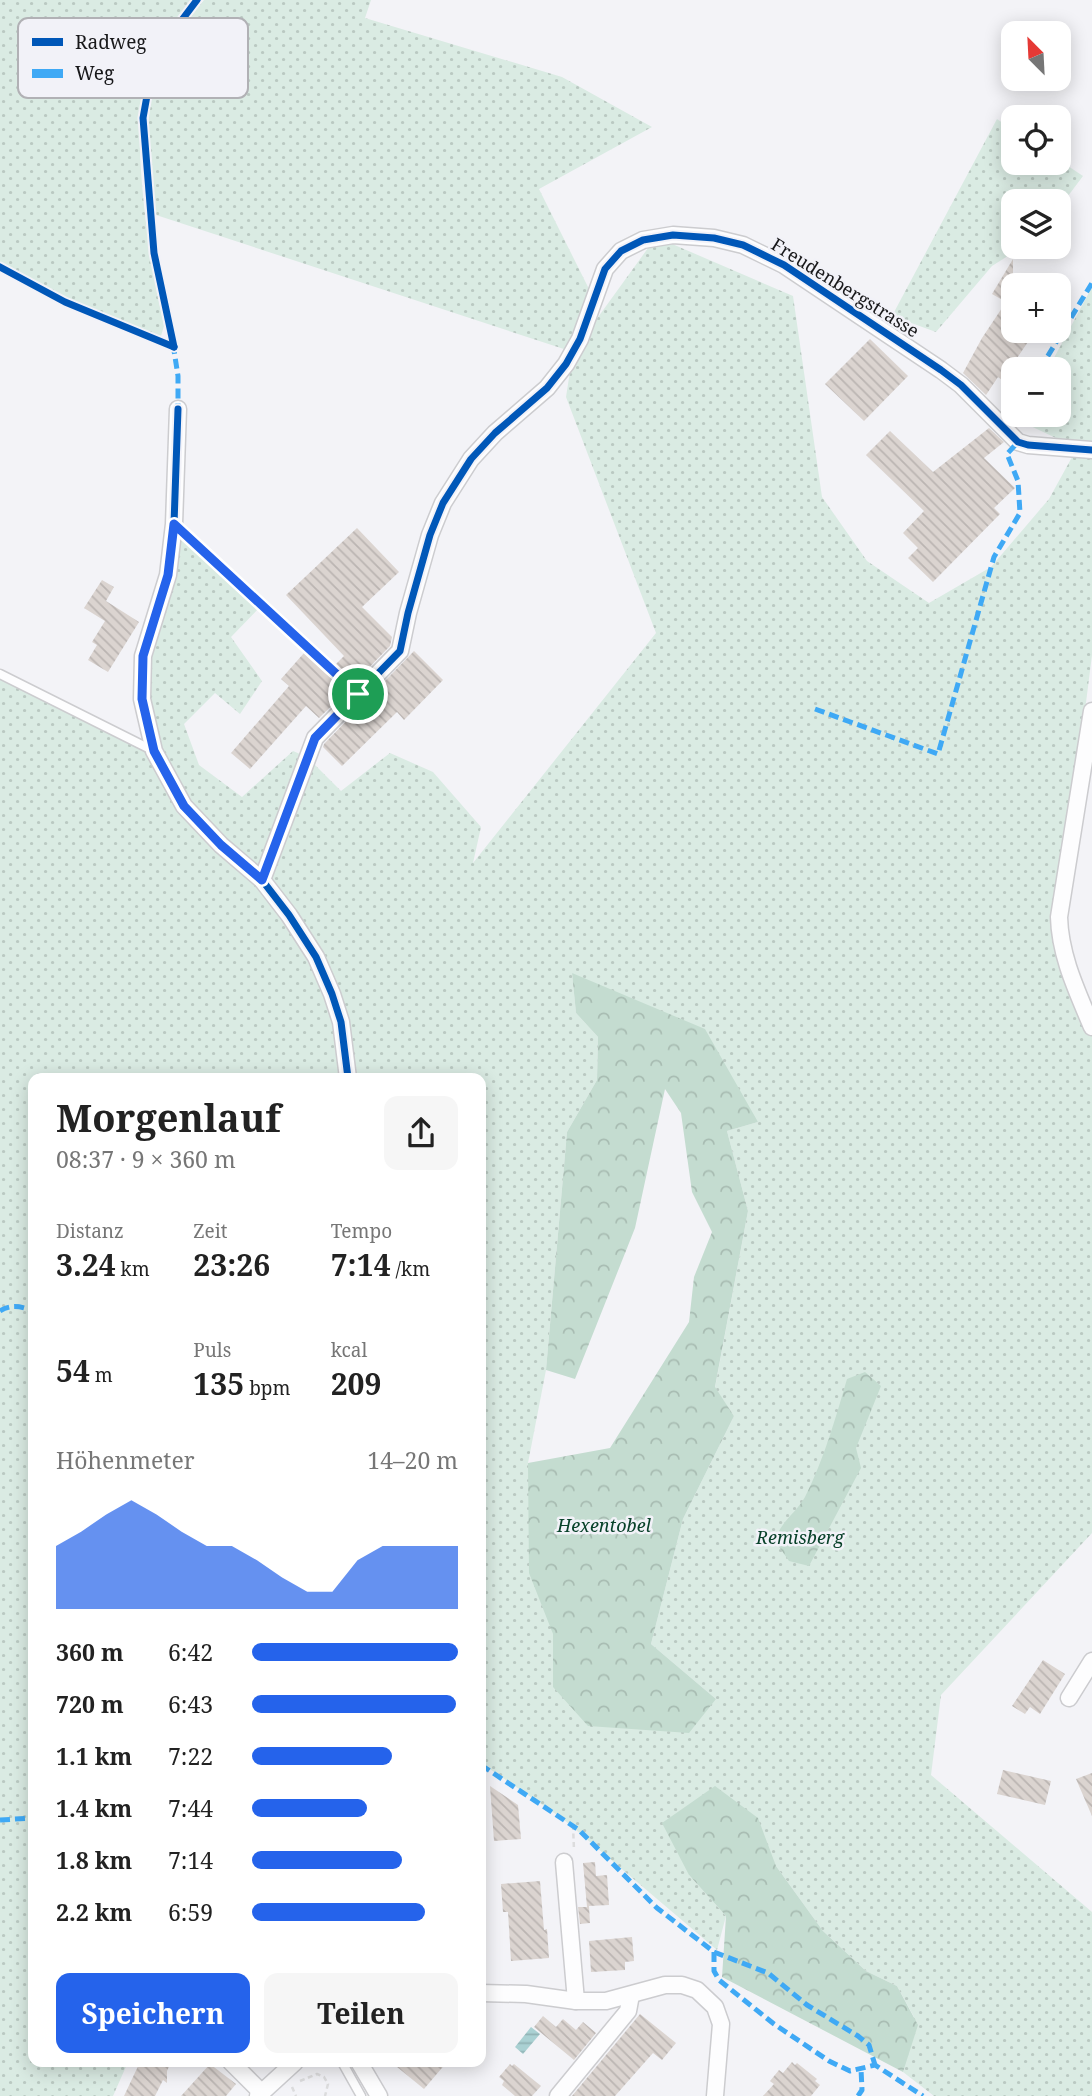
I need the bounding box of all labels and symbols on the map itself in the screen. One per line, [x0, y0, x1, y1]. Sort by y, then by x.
legend [18, 18, 248, 98]
north arrow [1001, 21, 1071, 91]
text: Radweg [75, 29, 147, 55]
text: Weg [75, 60, 114, 86]
street label: Freudenbergstrasse [767, 232, 924, 342]
pin [328, 664, 388, 724]
park label: Hexentobel [556, 1513, 652, 1537]
park label: Remisberg [755, 1525, 845, 1549]

